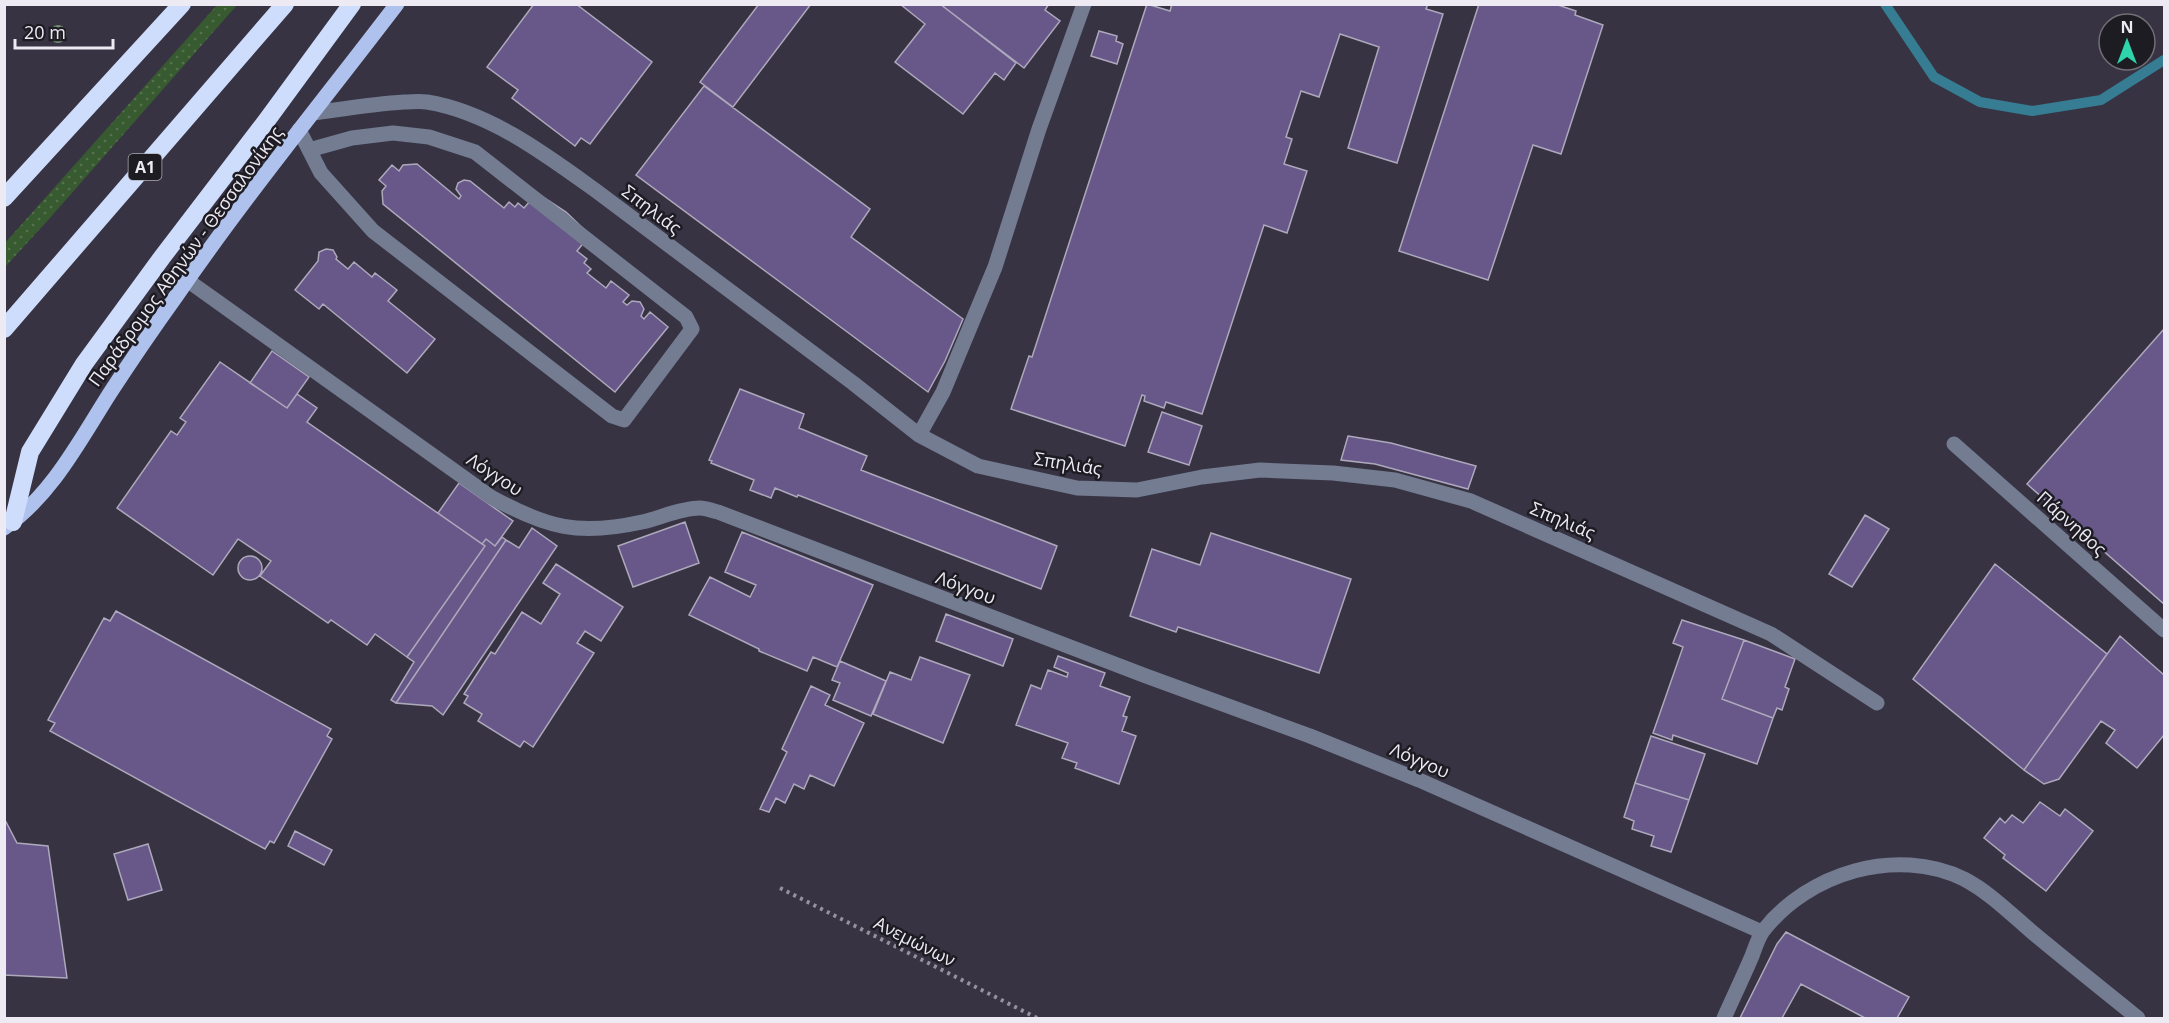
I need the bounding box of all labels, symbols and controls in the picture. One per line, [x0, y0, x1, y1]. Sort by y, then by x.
scale bar [15, 12, 112, 50]
north arrow [2097, 12, 2157, 72]
text: N [2120, 16, 2134, 38]
text: 20 m [24, 20, 66, 44]
street label: Παράδρομος Αθηνών - Θεσσαλονίκης [82, 121, 288, 391]
road number: Α1 [128, 154, 162, 180]
street label: Σπηλιάς [617, 179, 687, 239]
street label: Σπηλιάς [1032, 446, 1104, 480]
street label: Λόγγου [463, 447, 527, 501]
street label: Πάρνηθος [2032, 485, 2112, 561]
street label: Σπηλιάς [1527, 496, 1599, 545]
street label: Λόγγου [933, 565, 999, 609]
street label: Λόγγου [1387, 737, 1453, 783]
street label: Ανεμώνων [870, 910, 960, 972]

